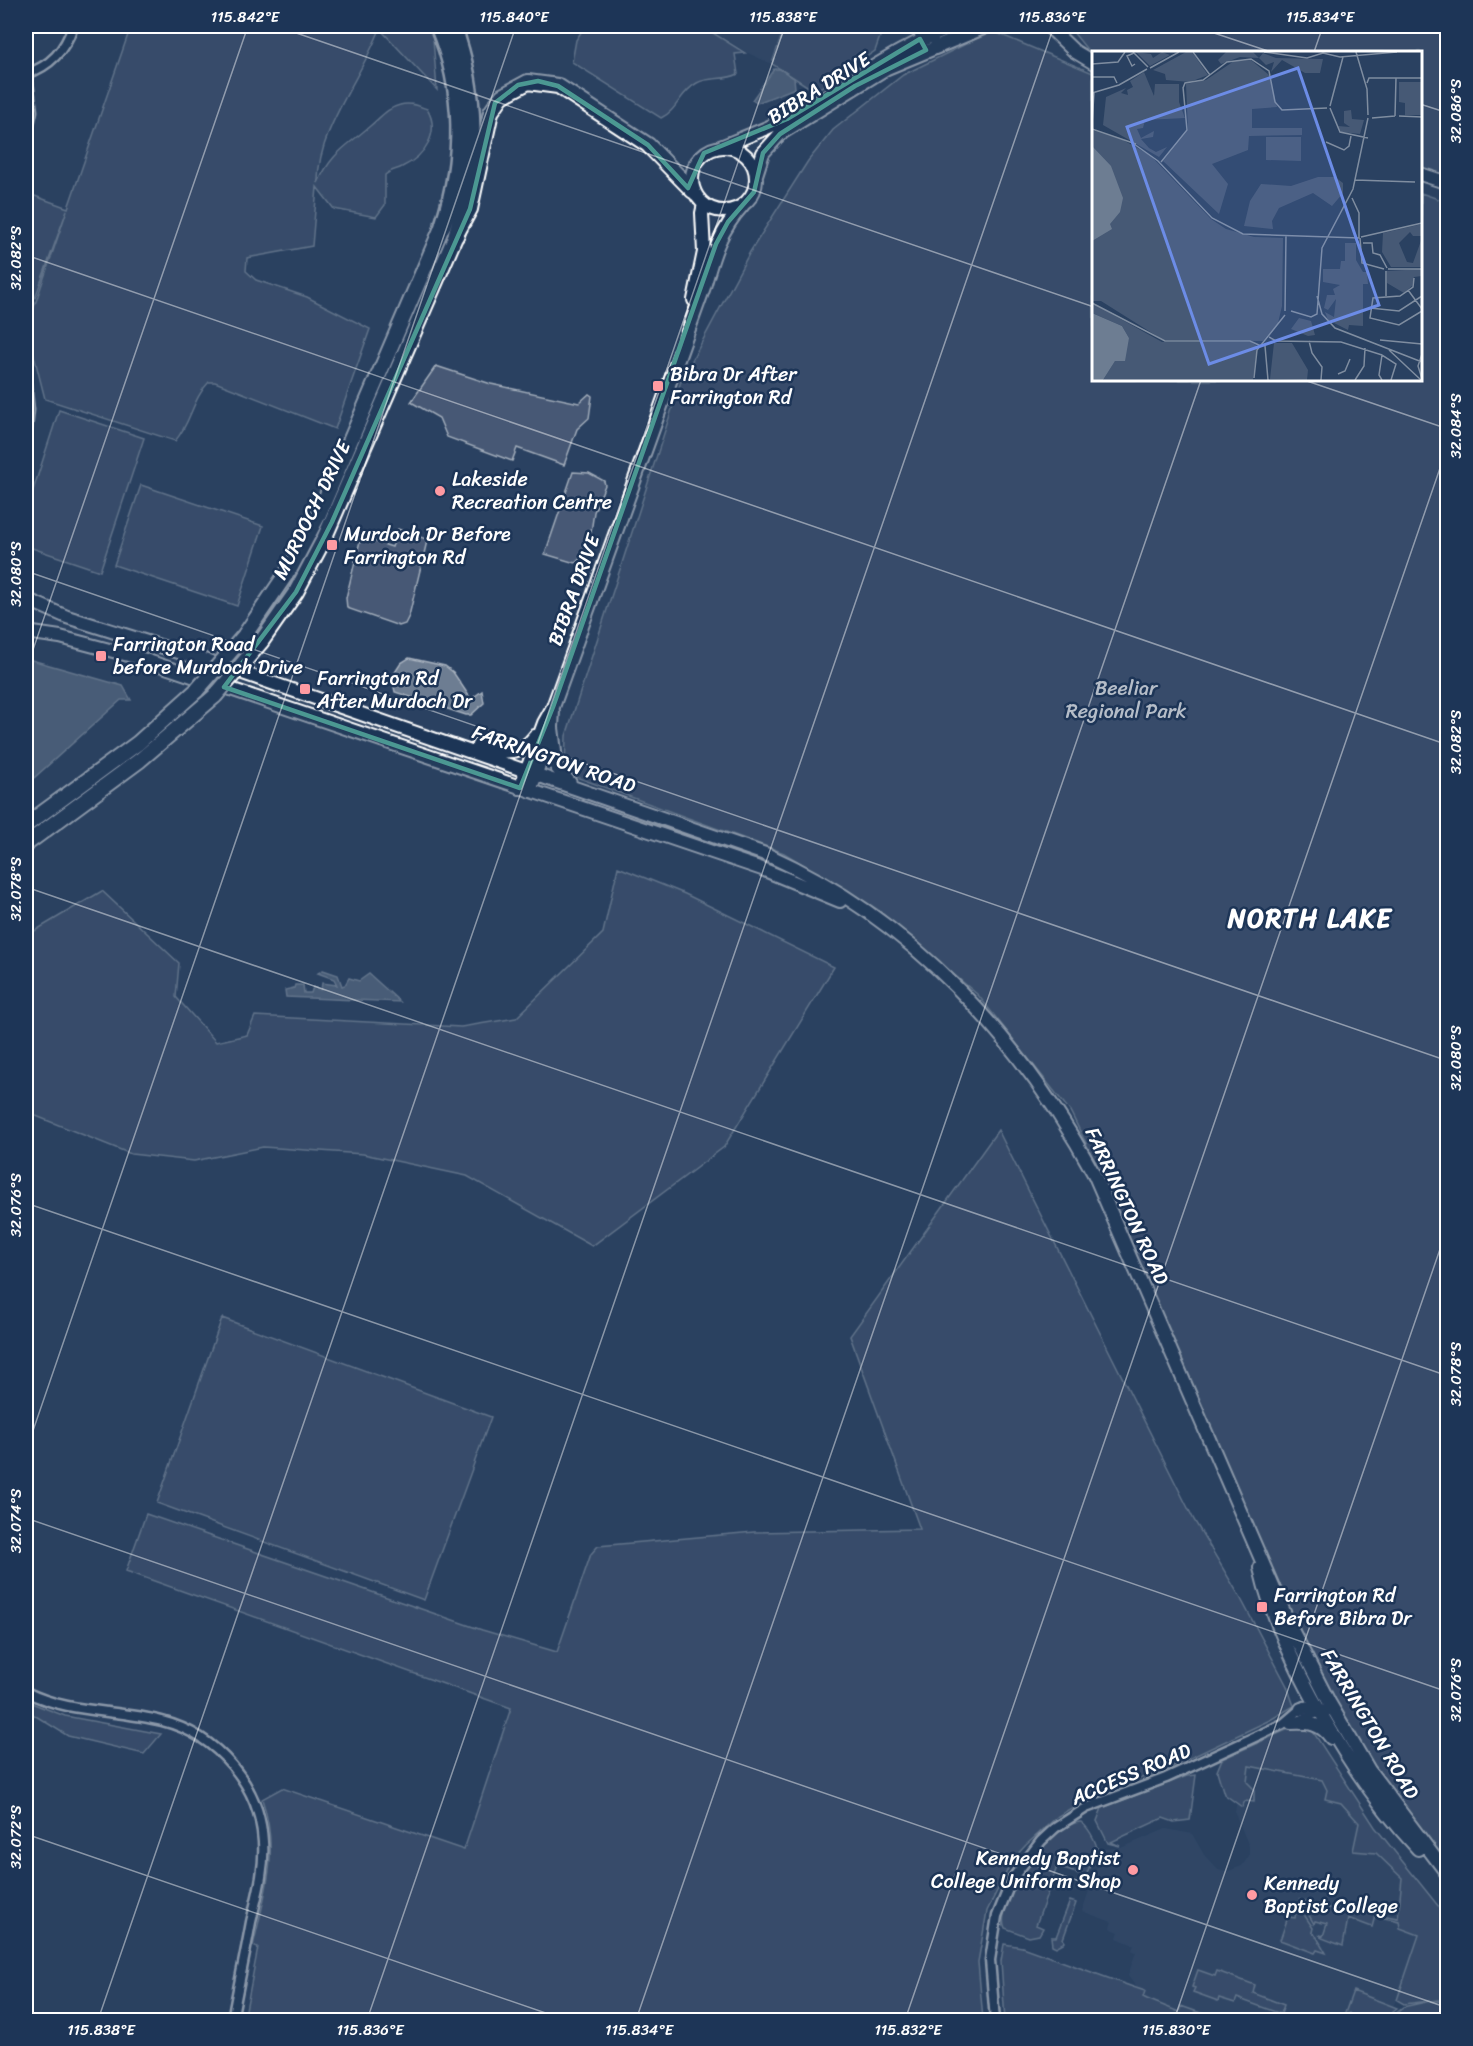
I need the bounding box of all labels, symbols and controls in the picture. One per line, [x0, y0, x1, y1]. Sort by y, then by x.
text: 115.842°E [211, 4, 281, 30]
text: 115.840°E [479, 4, 550, 30]
text: 115.838°E [749, 4, 818, 30]
text: 115.836°E [1018, 4, 1087, 30]
text: 115.834°E [1286, 4, 1356, 30]
street label: BIBRA DRIVE [760, 41, 879, 134]
inset map [1092, 51, 1422, 381]
text: 32.086°S [1443, 78, 1469, 143]
text: 32.082°S [3, 225, 29, 290]
place label: Bibra Dr After Farrington Rd [670, 357, 798, 415]
marker: Bibra Dr After Farrington Rd [651, 379, 665, 393]
text: 32.084°S [1443, 393, 1469, 459]
street label: MURDOCH DRIVE [263, 432, 362, 586]
place label: Lakeside Recreation Centre [452, 462, 612, 520]
marker: Lakeside Recreation Centre [433, 484, 447, 498]
place label: Murdoch Dr Before Farrington Rd [344, 517, 511, 575]
street label: BIBRA DRIVE [538, 527, 611, 651]
marker: Murdoch Dr Before Farrington Rd [325, 538, 339, 552]
text: 32.080°S [3, 541, 29, 607]
place label: Farrington Road before Murdoch Drive [113, 627, 303, 685]
marker: Farrington Road before Murdoch Drive [94, 649, 108, 663]
place label: Farrington Rd After Murdoch Dr [316, 661, 473, 719]
park label: Beeliar Regional Park [1066, 671, 1187, 729]
marker: Farrington Rd After Murdoch Dr [298, 682, 312, 696]
text: 32.082°S [1443, 709, 1469, 774]
street label: FARRINGTON ROAD [467, 715, 641, 803]
text: 32.078°S [3, 856, 29, 921]
district label: NORTH LAKE [1227, 895, 1393, 941]
text: 32.080°S [1443, 1025, 1469, 1091]
street label: FARRINGTON ROAD [1075, 1121, 1179, 1291]
text: 32.076°S [3, 1173, 29, 1237]
text: 32.078°S [1443, 1341, 1469, 1406]
text: 32.074°S [3, 1488, 29, 1553]
place label: Farrington Rd Before Bibra Dr [1274, 1578, 1413, 1636]
marker: Farrington Rd Before Bibra Dr [1255, 1600, 1269, 1614]
street label: FARRINGTON ROAD [1311, 1642, 1429, 1806]
text: 32.076°S [1443, 1658, 1469, 1722]
street label: ACCESS ROAD [1064, 1733, 1197, 1815]
text: 32.072°S [3, 1804, 29, 1869]
place label: Kennedy Baptist College Uniform Shop [931, 1841, 1121, 1899]
marker: Kennedy Baptist College Uniform Shop [1126, 1863, 1140, 1877]
place label: Kennedy Baptist College [1264, 1866, 1398, 1924]
marker: Kennedy Baptist College [1245, 1888, 1259, 1902]
text: 115.838°E [67, 2017, 136, 2043]
text: 115.836°E [336, 2017, 405, 2043]
text: 115.834°E [605, 2017, 675, 2043]
text: 115.832°E [874, 2017, 943, 2043]
text: 115.830°E [1142, 2017, 1212, 2043]

